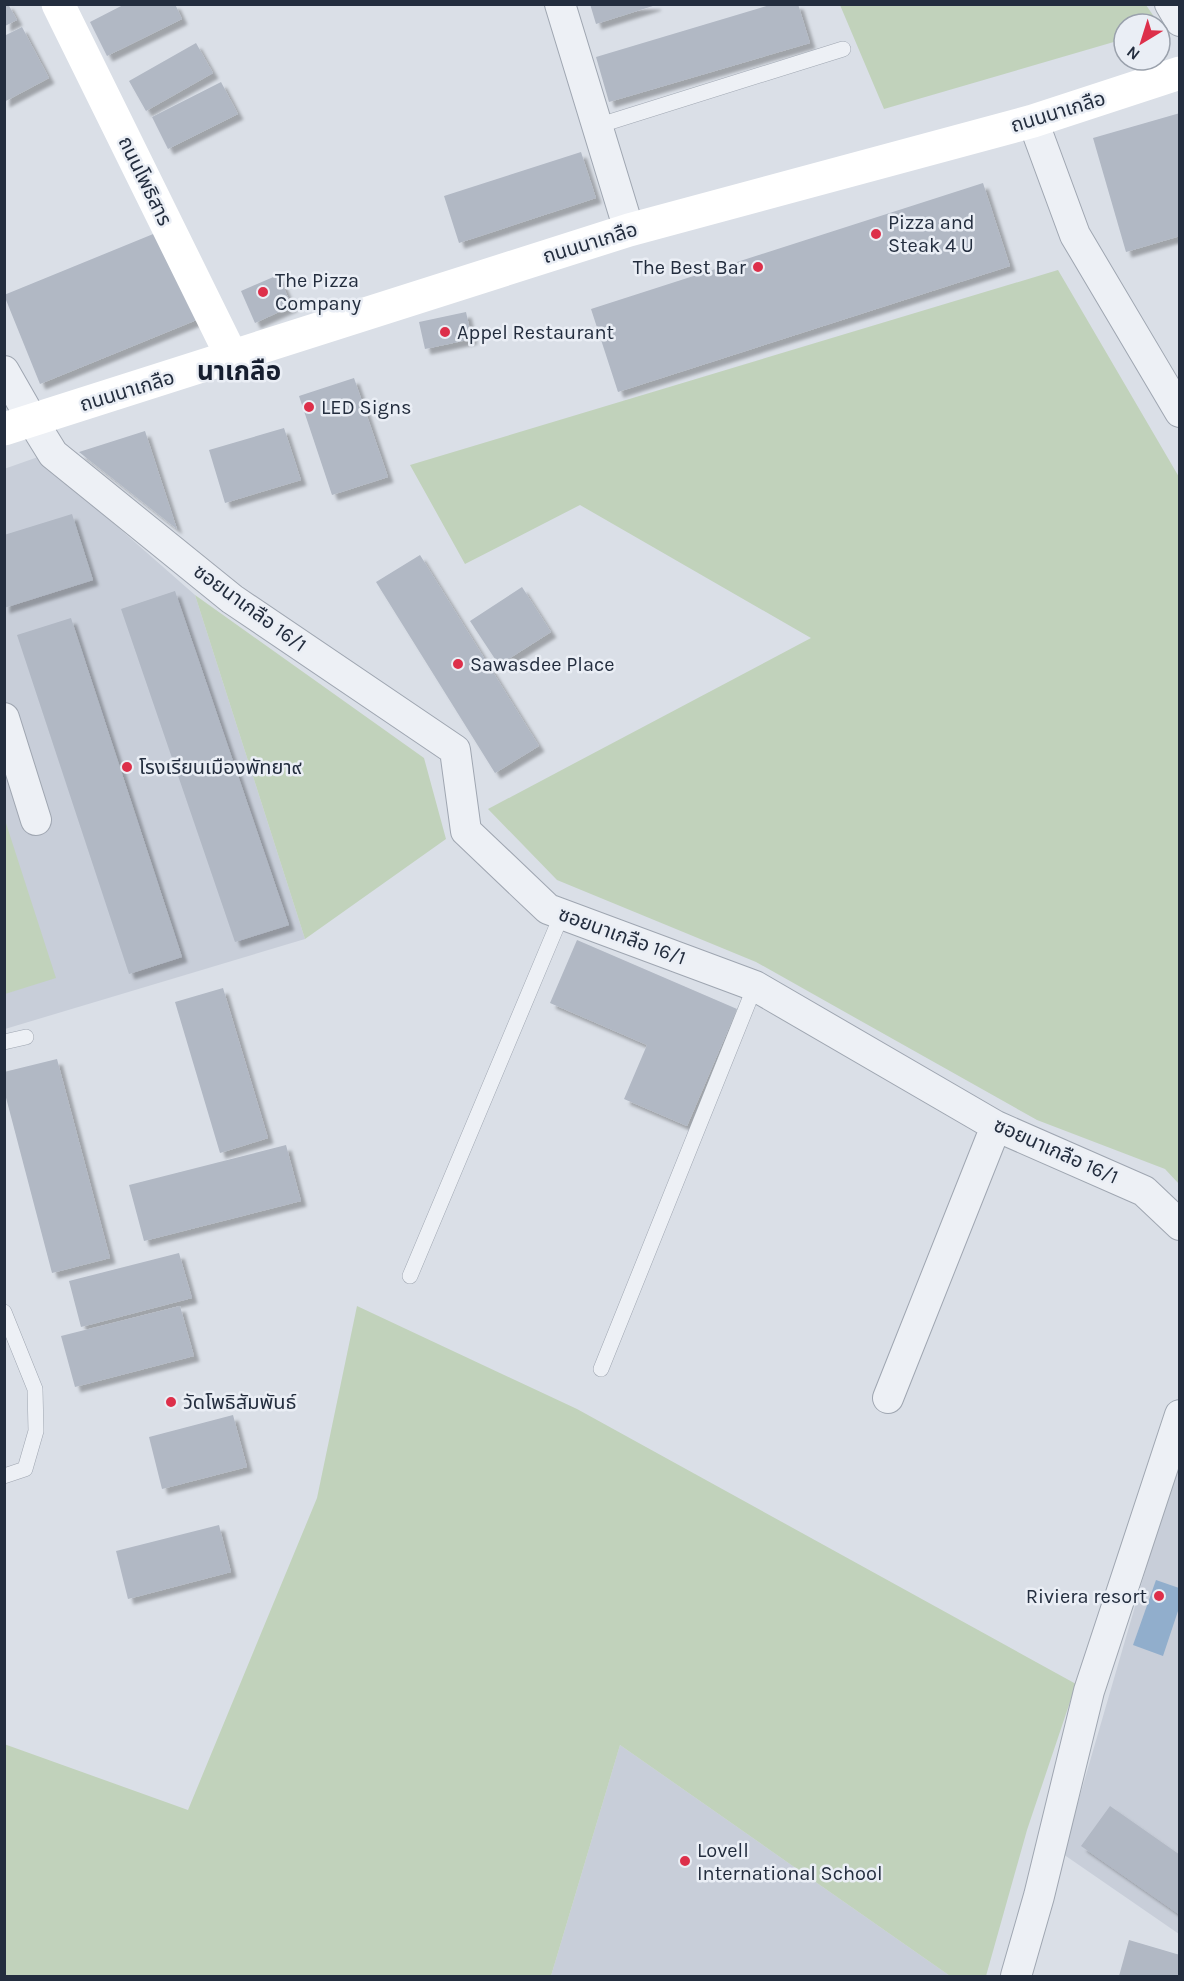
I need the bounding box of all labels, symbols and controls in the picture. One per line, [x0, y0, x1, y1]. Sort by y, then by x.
north arrow [1112, 12, 1172, 72]
text: N [1123, 42, 1143, 64]
street label: ถนนนาเกลือ [1008, 87, 1108, 137]
street label: ถนนโพธิสาร [114, 133, 176, 229]
place label: Pizza and Steak 4 U [888, 211, 975, 257]
street label: ถนนนาเกลือ [540, 218, 640, 268]
marker: Pizza and Steak 4 U [869, 227, 883, 241]
place label: The Best Bar [633, 256, 747, 279]
marker: The Best Bar [751, 260, 765, 274]
place label: The Pizza Company [275, 269, 361, 315]
marker: The Pizza Company [256, 285, 270, 299]
place label: Appel Restaurant [457, 321, 614, 344]
marker: Appel Restaurant [438, 325, 452, 339]
district label: นาเกลือ [197, 356, 281, 387]
street label: ถนนนาเกลือ [77, 366, 177, 416]
place label: LED Signs [321, 396, 411, 419]
marker: LED Signs [302, 400, 316, 414]
street label: ซอยนาเกลือ 16/1 [189, 559, 311, 657]
place label: Sawasdee Place [470, 653, 615, 676]
marker: Sawasdee Place [451, 657, 465, 671]
place label: โรงเรียนเมืองพัทยา๙ [139, 756, 302, 779]
marker: โรงเรียนเมืองพัทยา๙ [120, 760, 134, 774]
street label: ซอยนาเกลือ 16/1 [555, 902, 689, 970]
street label: ซอยนาเกลือ 16/1 [990, 1113, 1122, 1189]
place label: วัดโพธิสัมพันธ์ [183, 1391, 297, 1414]
marker: วัดโพธิสัมพันธ์ [164, 1395, 178, 1409]
place label: Riviera resort [1026, 1585, 1147, 1608]
marker: Riviera resort [1152, 1589, 1166, 1603]
place label: Lovell International School [697, 1839, 883, 1885]
marker: Lovell International School [678, 1854, 692, 1868]

